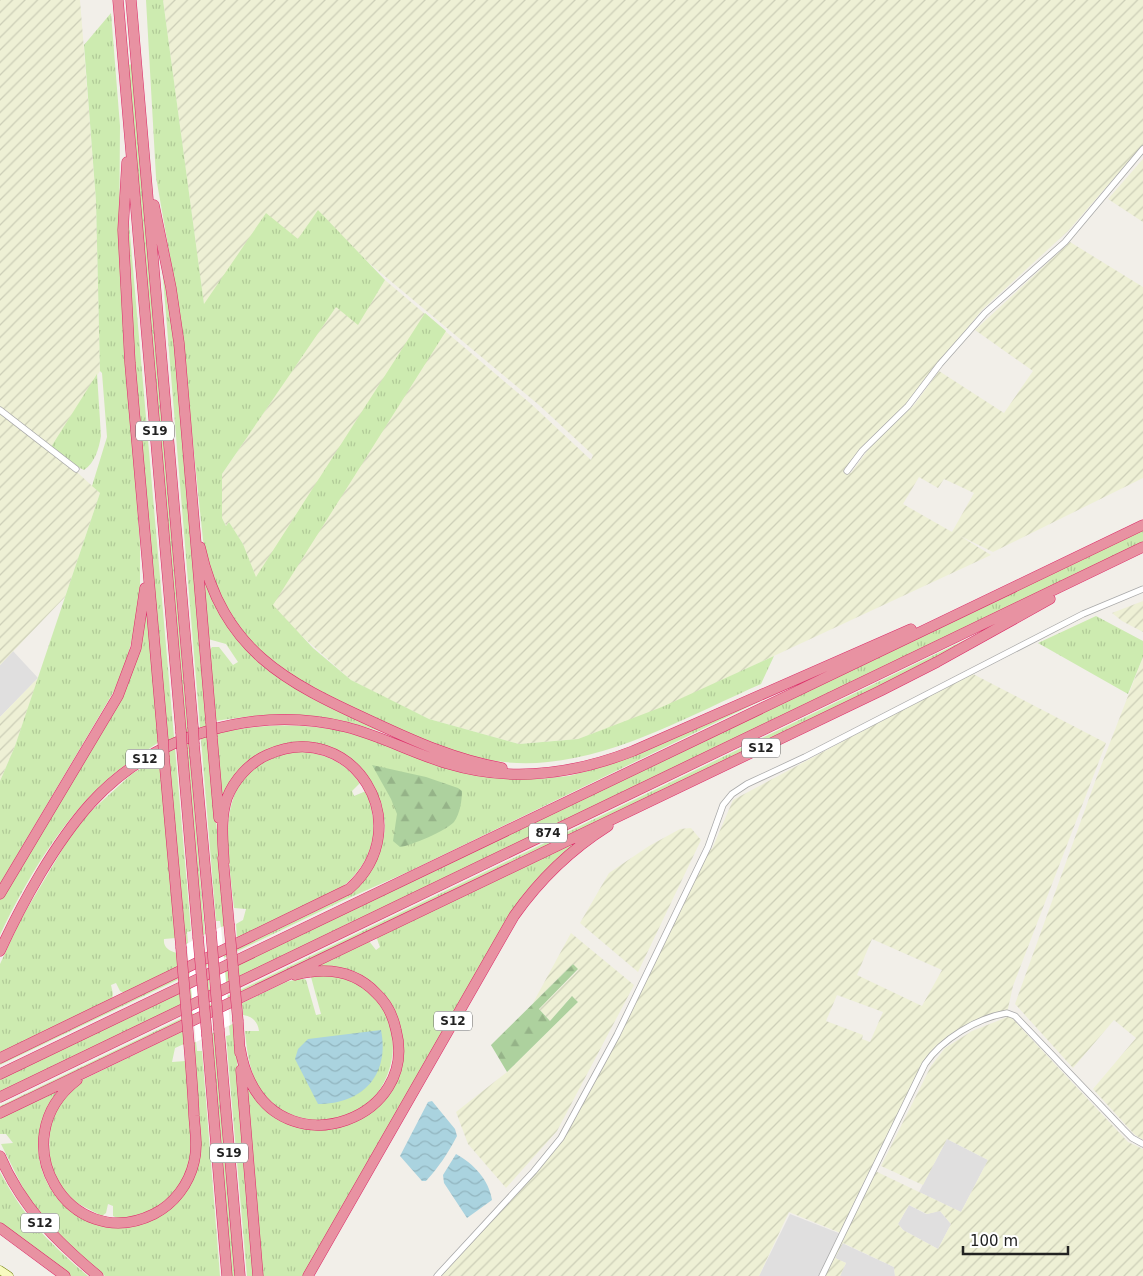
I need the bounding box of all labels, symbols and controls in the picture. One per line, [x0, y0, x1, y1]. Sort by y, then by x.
road number: S19 [136, 422, 174, 441]
road number: S12 [742, 738, 780, 758]
road number: S12 [126, 750, 164, 769]
road number: 874 [529, 824, 567, 842]
road number: S12 [434, 1011, 472, 1030]
road number: S19 [210, 1144, 248, 1162]
road number: S12 [21, 1214, 59, 1232]
scale bar [963, 1224, 1068, 1256]
text: 100 m [970, 1232, 1018, 1250]

